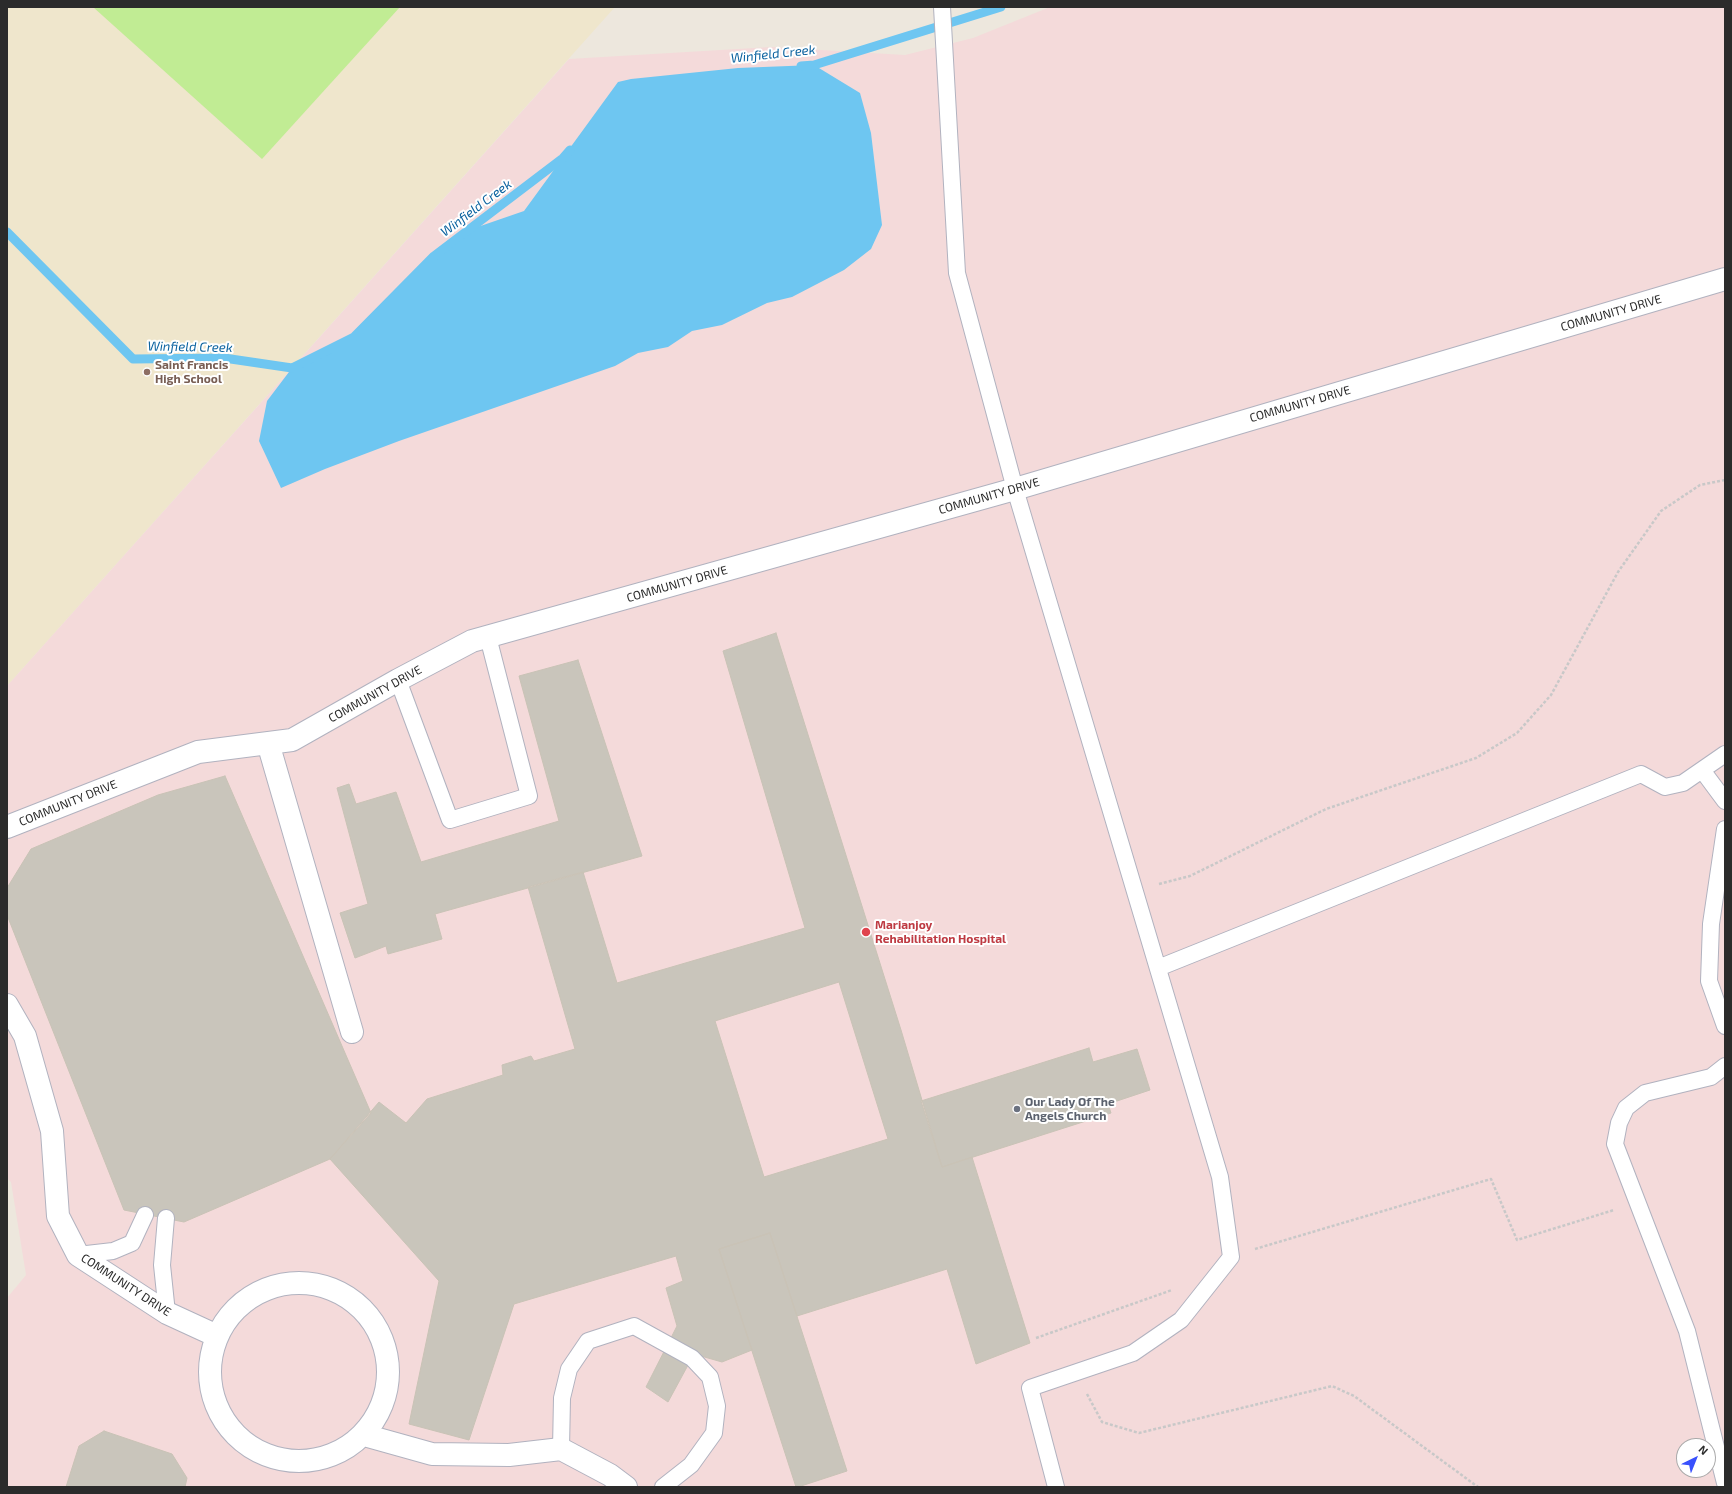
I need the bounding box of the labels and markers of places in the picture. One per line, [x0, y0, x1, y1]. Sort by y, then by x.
place label: Saint Francis High School [155, 358, 228, 386]
marker: Saint Francis High School [142, 367, 152, 377]
place label: Marianjoy Rehabilitation Hospital [875, 918, 1006, 946]
marker: Marianjoy Rehabilitation Hospital [860, 926, 872, 938]
place label: Our Lady Of The Angels Church [1025, 1095, 1115, 1123]
marker: Our Lady Of The Angels Church [1012, 1104, 1022, 1114]

